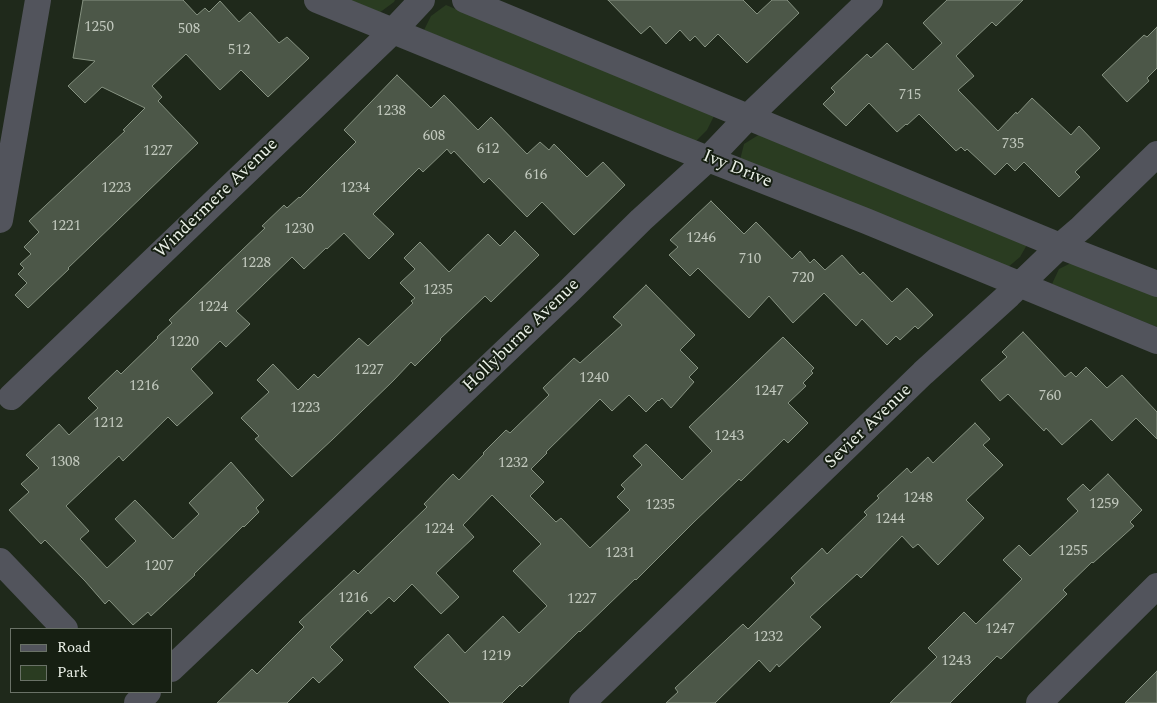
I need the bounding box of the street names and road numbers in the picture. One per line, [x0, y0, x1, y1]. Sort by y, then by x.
street label: Windermere Avenue [151, 134, 283, 264]
street label: Ivy Drive [699, 146, 775, 194]
street label: Hollyburne Avenue [459, 275, 585, 397]
street label: Sevier Avenue [821, 380, 917, 474]

